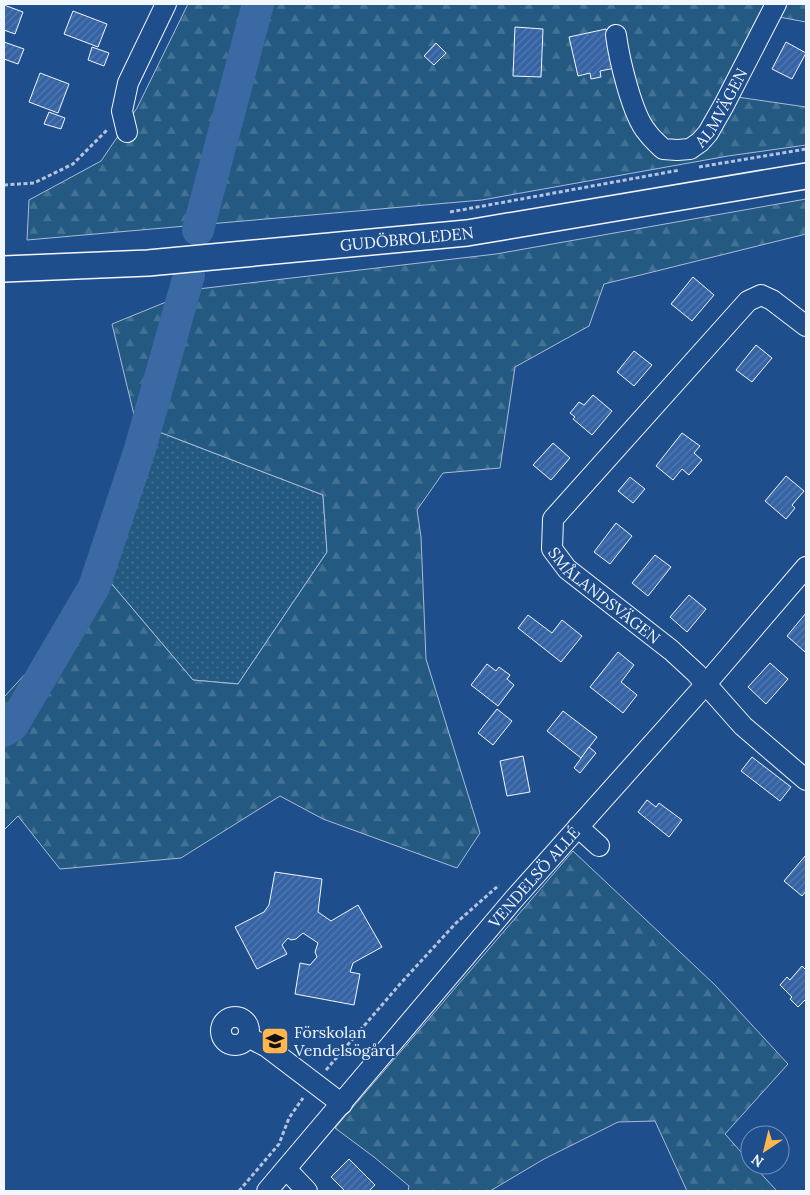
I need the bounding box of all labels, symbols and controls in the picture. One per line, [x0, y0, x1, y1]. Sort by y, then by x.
street label: ALMVÄGEN [690, 65, 751, 152]
street label: GUDÖBROLEDEN [339, 222, 475, 255]
street label: SMÅLANDSVÄGEN [544, 543, 664, 648]
street label: VENDELSÖ ALLÉ [483, 822, 584, 933]
place label: Förskolan Vendelsögård [293, 1022, 395, 1060]
school or university icon: Förskolan Vendelsögård [260, 1026, 290, 1056]
north arrow [740, 1125, 790, 1175]
text: N [748, 1150, 767, 1171]

